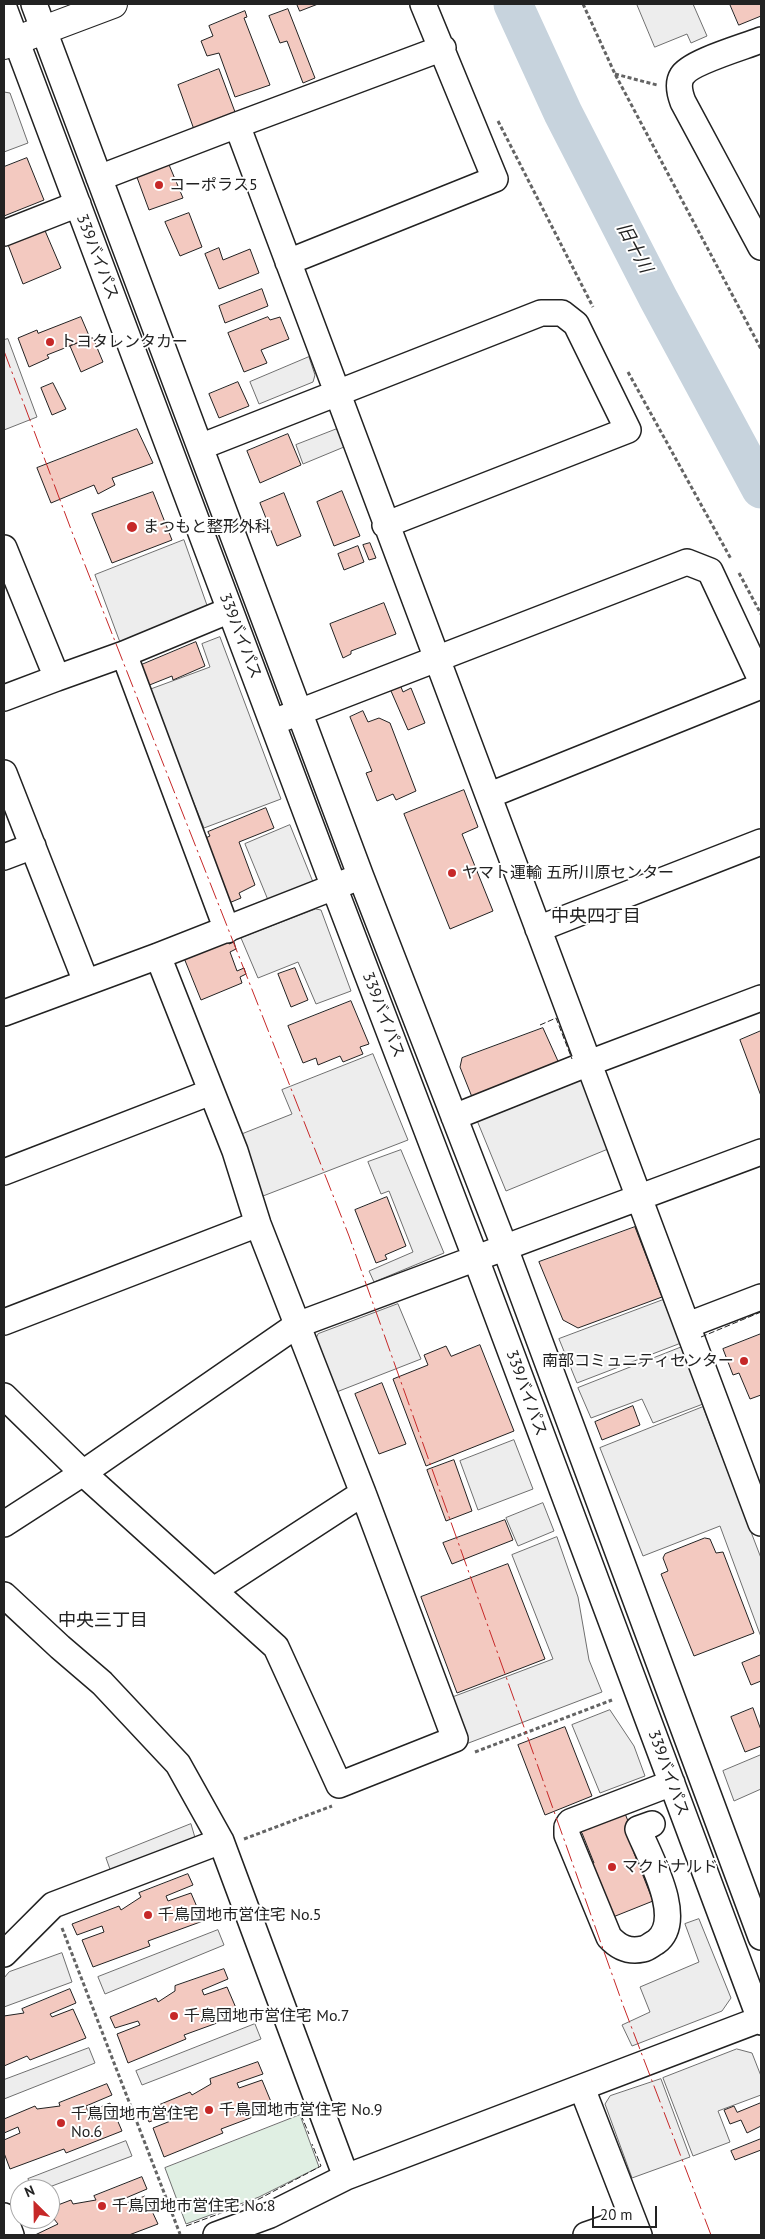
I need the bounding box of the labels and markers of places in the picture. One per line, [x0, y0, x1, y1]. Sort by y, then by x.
place label: コーポラス5 [169, 175, 258, 195]
marker: コーポラス5 [153, 179, 165, 191]
place label: トヨタレンタカー [60, 332, 188, 352]
marker: トヨタレンタカー [44, 336, 56, 348]
place label: まつもと整形外科 [143, 517, 271, 537]
marker: まつもと整形外科 [125, 520, 139, 534]
place label: ヤマト運輸 五所川原センター [462, 863, 674, 883]
marker: ヤマト運輸 五所川原センター [446, 867, 458, 879]
place label: 南部コミュニティセンター [542, 1351, 734, 1371]
marker: 南部コミュニティセンター [738, 1355, 750, 1367]
place label: マクドナルド [622, 1857, 718, 1877]
marker: マクドナルド [606, 1861, 618, 1873]
place label: 千鳥団地市営住宅 No.5 [158, 1905, 322, 1925]
marker: 千鳥団地市営住宅 No.5 [142, 1909, 154, 1921]
place label: 千鳥団地市営住宅 Mo.7 [184, 2006, 349, 2026]
marker: 千鳥団地市営住宅 Mo.7 [168, 2010, 180, 2022]
place label: 千鳥団地市営住宅 No.9 [219, 2100, 383, 2120]
place label: 千鳥団地市営住宅 No.6 [71, 2104, 199, 2142]
marker: 千鳥団地市営住宅 No.9 [203, 2104, 215, 2116]
marker: 千鳥団地市営住宅 No.6 [55, 2117, 67, 2129]
place label: 千鳥団地市営住宅 No.8 [112, 2196, 276, 2216]
marker: 千鳥団地市営住宅 No.8 [96, 2200, 108, 2212]

